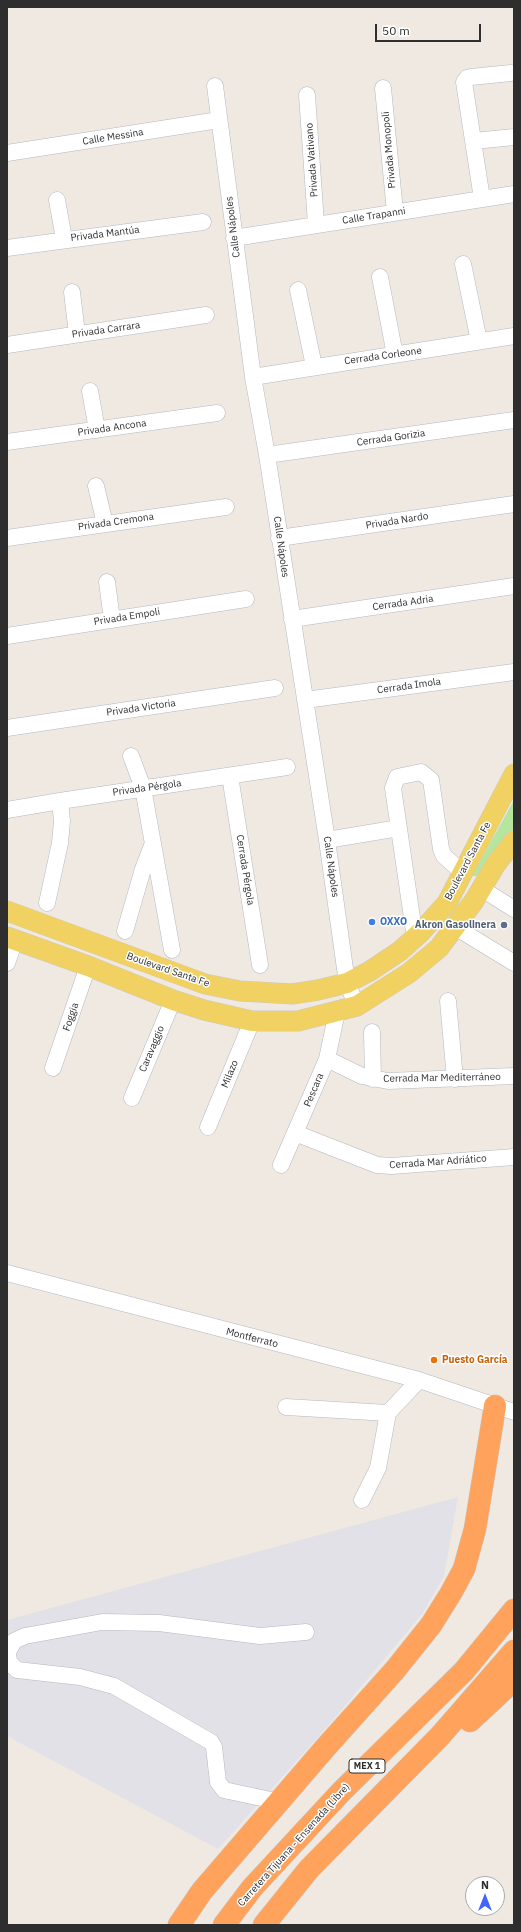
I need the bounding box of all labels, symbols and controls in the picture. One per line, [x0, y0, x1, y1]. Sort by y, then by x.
scale bar [377, 16, 483, 42]
text: 50 m [382, 23, 410, 38]
street label: Privada Monopoli [380, 111, 398, 189]
street label: Privada Vativano [303, 122, 321, 198]
street label: Calle Messina [82, 126, 144, 148]
street label: Calle Nápoles [223, 196, 243, 258]
street label: Calle Trapanni [341, 205, 407, 227]
street label: Privada Mantúa [70, 224, 140, 244]
street label: Privada Carrara [71, 319, 141, 341]
street label: Cerrada Corleone [343, 345, 423, 367]
street label: Privada Ancona [77, 417, 147, 439]
street label: Cerrada Gorizia [356, 427, 426, 449]
street label: Privada Nardo [365, 510, 429, 532]
street label: Privada Cremona [77, 511, 155, 533]
street label: Calle Nápoles [271, 516, 291, 578]
street label: Cerrada Adria [372, 593, 434, 613]
street label: Privada Empoli [93, 606, 161, 628]
street label: Cerrada Imola [376, 676, 442, 696]
street label: Privada Victoria [106, 697, 176, 719]
street label: Privada Pérgola [112, 777, 182, 799]
street label: Boulevard Santa Fe [442, 820, 494, 902]
street label: Cerrada Pérgola [233, 834, 257, 906]
street label: Calle Nápoles [321, 836, 341, 898]
place label: OXXO [380, 916, 407, 928]
marker: OXXO [367, 917, 377, 927]
place label: Akron Gasolinera [415, 919, 496, 931]
marker: Akron Gasolinera [499, 920, 509, 930]
street label: Boulevard Santa Fe [125, 950, 211, 990]
street label: Foggia [61, 1001, 81, 1033]
street label: Caravaggio [137, 1024, 167, 1074]
street label: Milazo [219, 1058, 241, 1090]
street label: Pescara [302, 1071, 326, 1109]
street label: Cerrada Mar Mediterráneo [383, 1071, 501, 1085]
street label: Cerrada Mar Adriático [389, 1153, 487, 1171]
street label: Montferrato [225, 1326, 279, 1350]
place label: Puesto García [442, 1354, 507, 1366]
marker: Puesto García [429, 1355, 439, 1365]
road number: MEX 1 [349, 1759, 385, 1773]
street label: Carretera Tijuana - Ensenada (Libre) [235, 1781, 353, 1909]
north arrow [465, 1876, 505, 1916]
text: N [481, 1878, 489, 1892]

